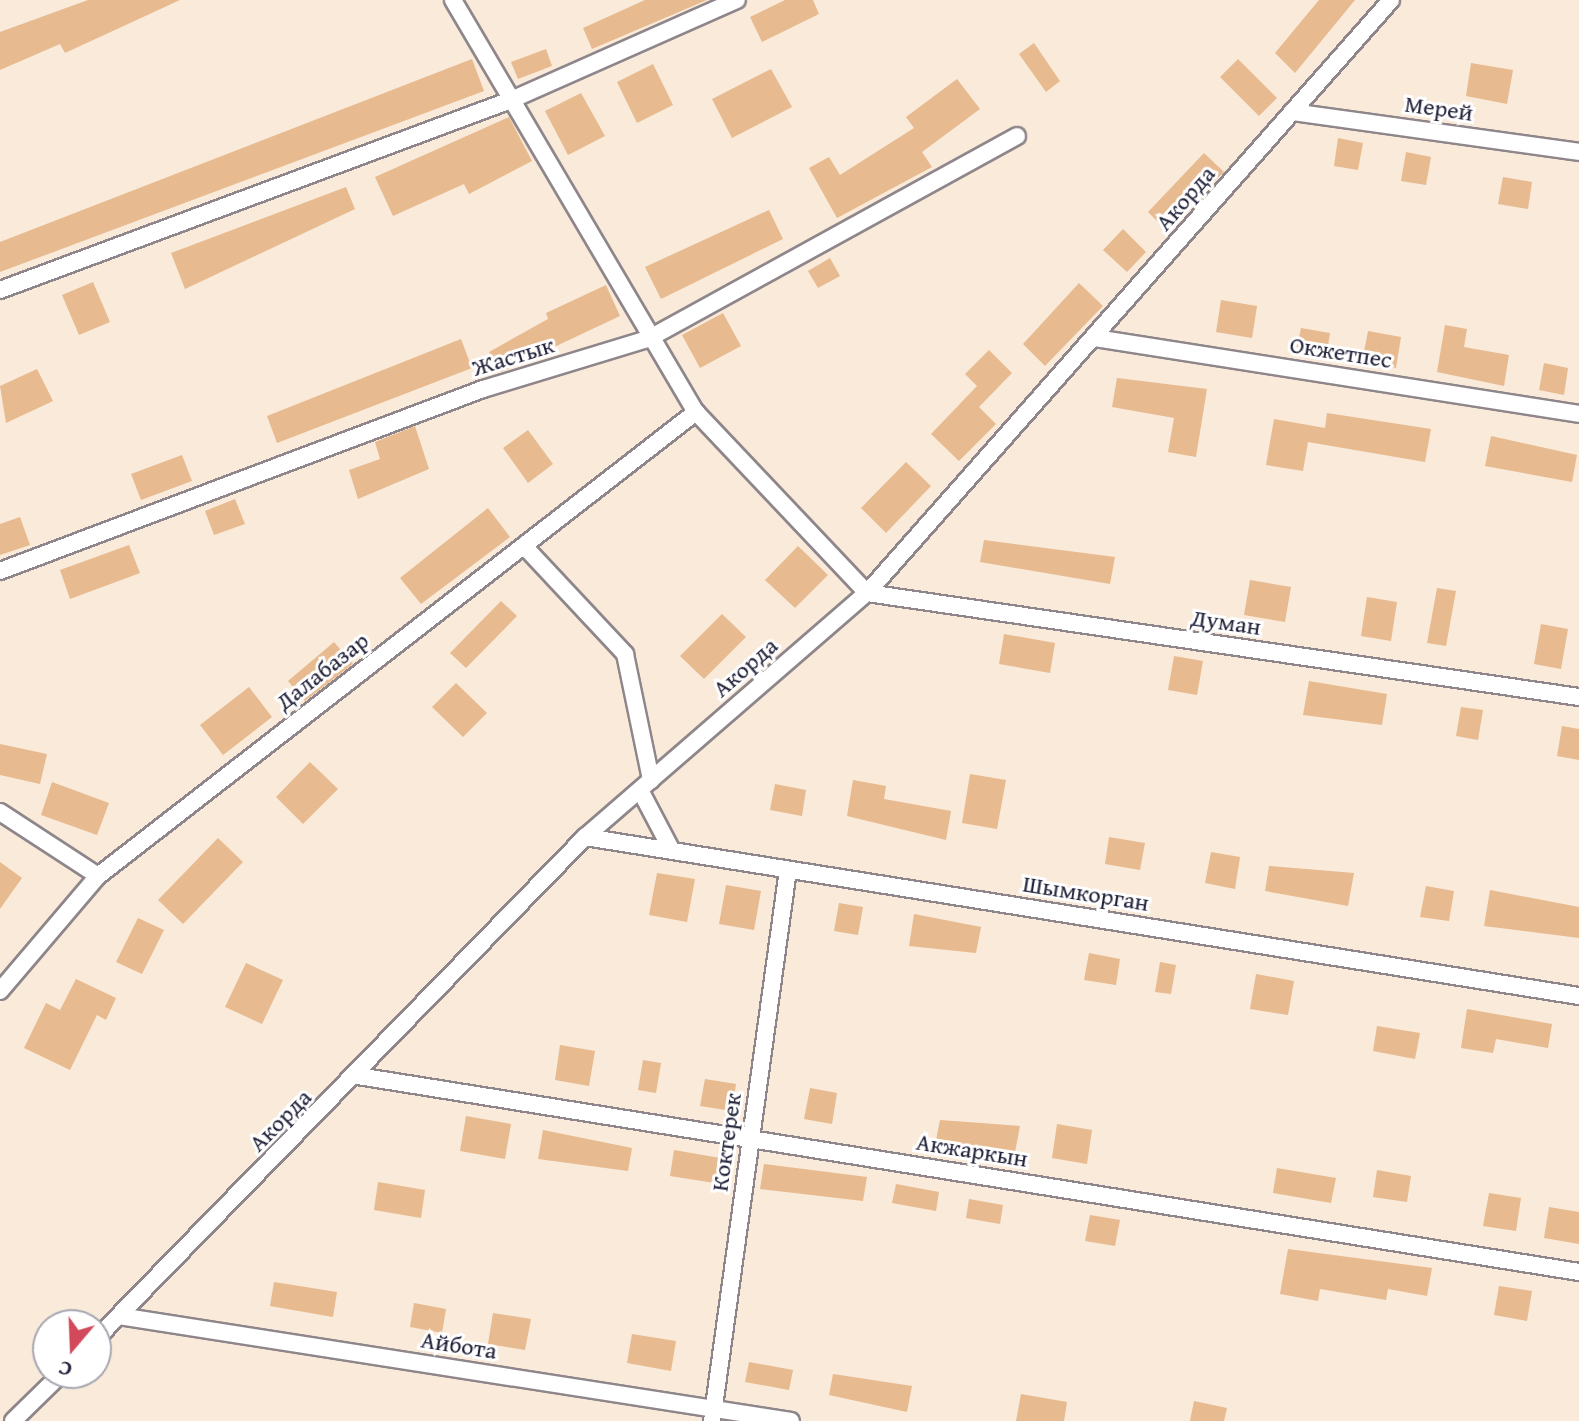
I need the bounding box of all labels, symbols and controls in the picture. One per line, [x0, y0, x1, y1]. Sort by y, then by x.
street label: Мерей [1403, 89, 1475, 127]
street label: Акорда [1149, 160, 1221, 236]
street label: Жастык [468, 330, 558, 382]
street label: Окжетпес [1288, 330, 1394, 374]
street label: Думан [1189, 603, 1263, 641]
street label: Далабазар [270, 626, 374, 716]
street label: Акорда [707, 631, 783, 703]
street label: Шымкорган [1021, 869, 1151, 917]
street label: Акорда [243, 1083, 317, 1157]
street label: Коктерек [705, 1091, 747, 1193]
street label: Акжаркын [914, 1127, 1030, 1173]
north arrow [32, 1309, 112, 1389]
street label: Айбота [419, 1325, 499, 1365]
text: С [54, 1353, 76, 1387]

